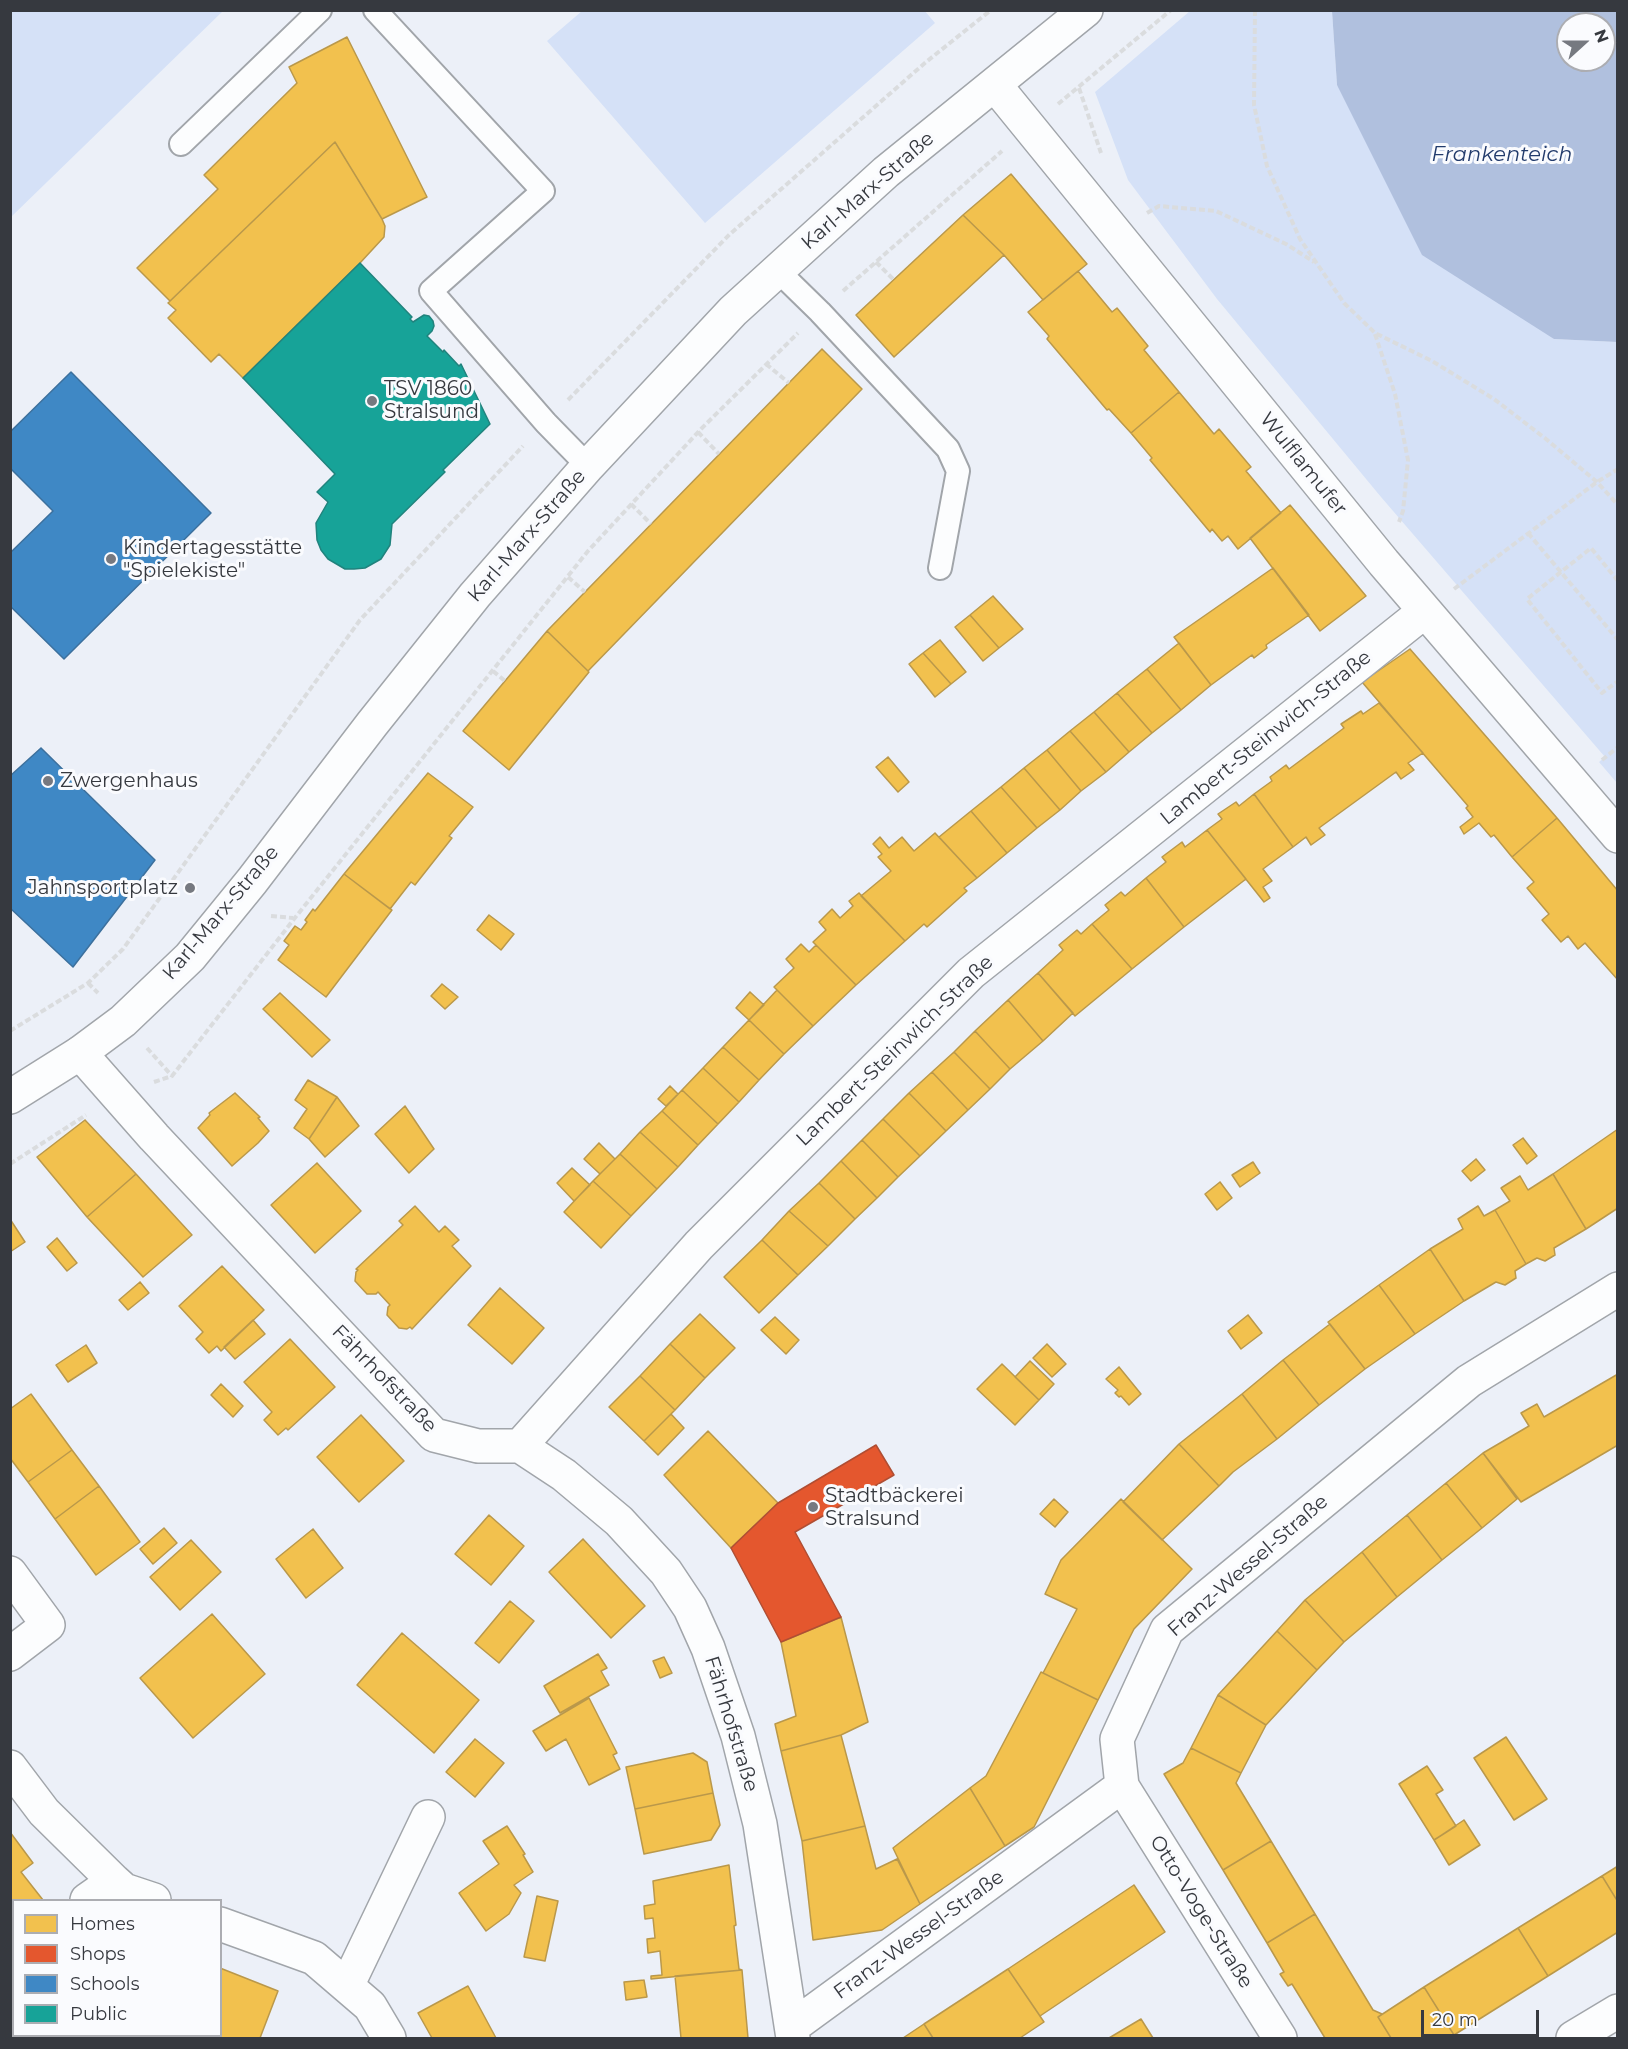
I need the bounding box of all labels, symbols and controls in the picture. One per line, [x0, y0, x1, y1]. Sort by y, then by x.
north arrow [1556, 12, 1616, 72]
text: N [1590, 27, 1613, 46]
street label: Karl-Marx-Straße [797, 127, 939, 255]
water label: Frankenteich [1432, 142, 1572, 168]
place label: TSV 1860 Stralsund [384, 377, 479, 424]
marker: TSV 1860 Stralsund [365, 394, 379, 408]
street label: Wulflamufer [1254, 408, 1352, 520]
street label: Karl-Marx-Straße [463, 465, 591, 607]
place label: Kindertagesstätte "Spielekiste" [123, 536, 302, 583]
marker: Kindertagesstätte "Spielekiste" [104, 552, 118, 566]
street label: Lambert-Steinwich-Straße [1156, 645, 1376, 831]
place label: Zwergenhaus [60, 769, 198, 793]
marker: Zwergenhaus [41, 774, 55, 788]
street label: Karl-Marx-Straße [158, 841, 284, 985]
place label: Jahnsportplatz [28, 876, 178, 900]
marker: Jahnsportplatz [183, 881, 197, 895]
street label: Lambert-Steinwich-Straße [792, 950, 998, 1152]
street label: Fährhofstraße [327, 1320, 441, 1438]
place label: Stadtbäckerei Stralsund [825, 1484, 964, 1531]
street label: Franz-Wessel-Straße [1163, 1490, 1333, 1642]
marker: Stadtbäckerei Stralsund [806, 1500, 820, 1514]
street label: Fährhofstraße [699, 1653, 763, 1795]
street label: Otto-Voge-Straße [1144, 1831, 1258, 1993]
street label: Franz-Wessel-Straße [829, 1865, 1009, 2005]
legend [12, 1899, 222, 2037]
text: Homes [70, 1913, 135, 1935]
text: Shops [70, 1943, 126, 1965]
text: Schools [70, 1973, 139, 1995]
scale bar [1424, 1998, 1542, 2036]
text: Public [70, 2003, 127, 2025]
text: 20 m [1432, 2009, 1478, 2031]

